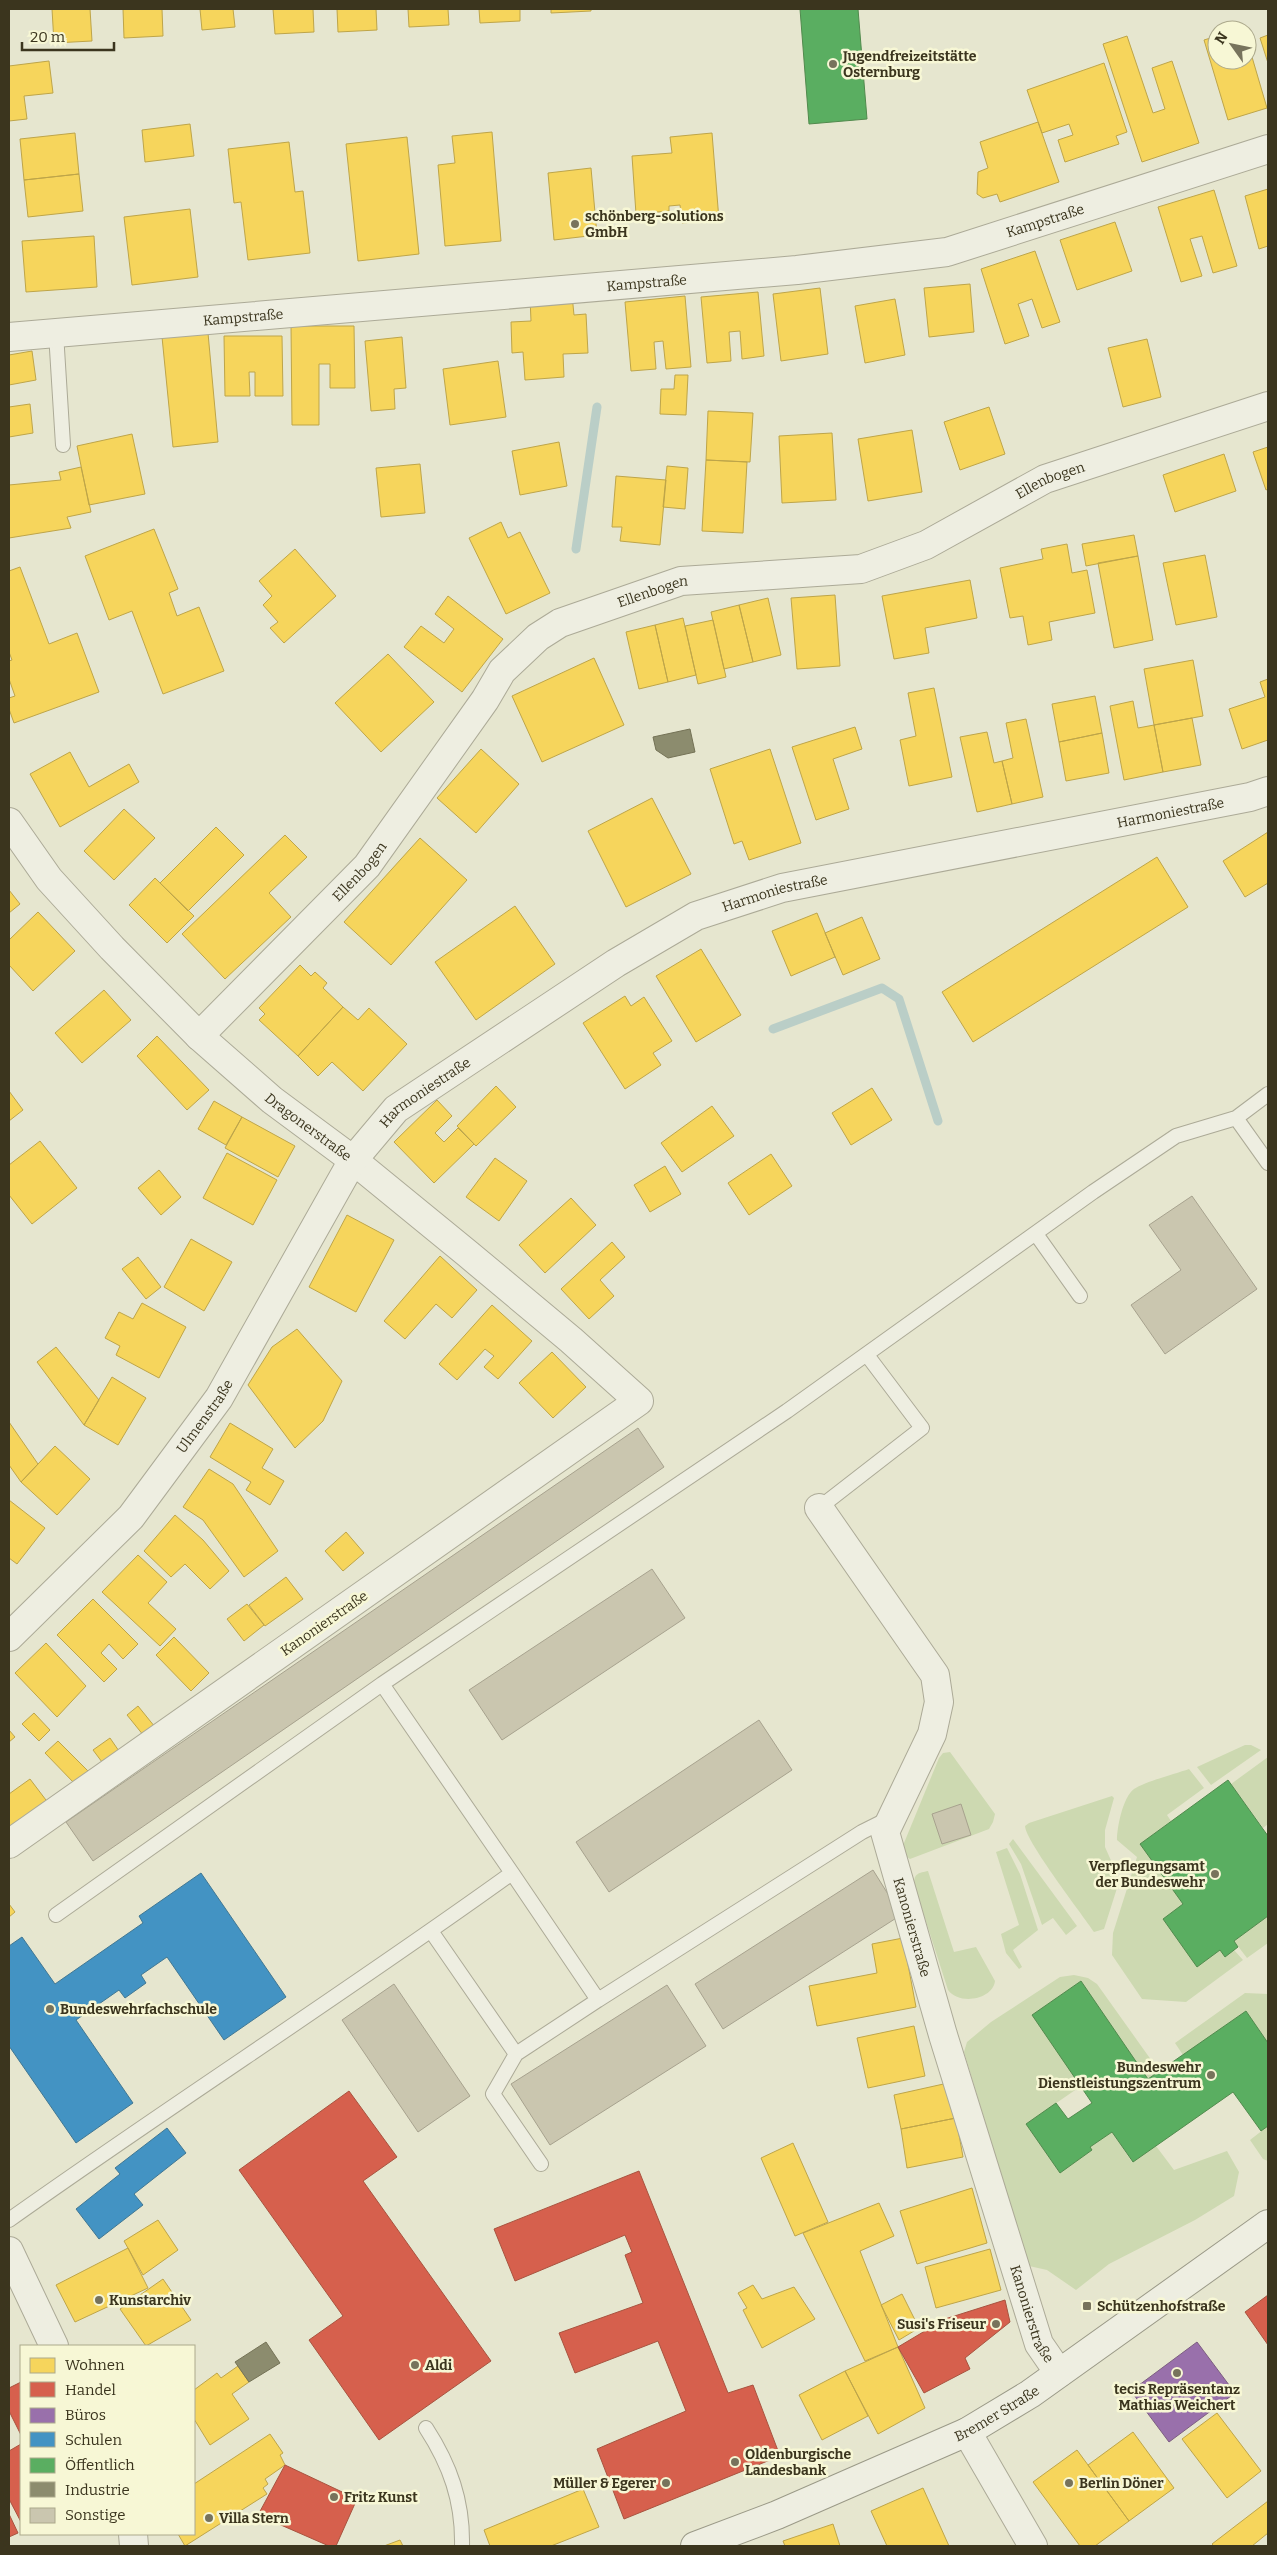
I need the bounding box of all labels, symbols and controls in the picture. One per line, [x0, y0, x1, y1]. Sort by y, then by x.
scale bar [22, 20, 115, 52]
north arrow [1207, 20, 1257, 70]
text: 20 m [30, 28, 66, 46]
text: N [1211, 29, 1232, 47]
place label: Jugendfreizeitstätte Osternburg [842, 48, 977, 81]
marker: Jugendfreizeitstätte Osternburg [827, 58, 839, 70]
street label: Kampstraße [1004, 201, 1086, 241]
place label: schönberg-solutions GmbH [585, 208, 724, 241]
marker: schönberg-solutions GmbH [569, 218, 581, 230]
street label: Kampstraße [606, 271, 688, 295]
street label: Kampstraße [202, 306, 284, 329]
street label: Ellenbogen [1013, 459, 1087, 503]
street label: Ellenbogen [615, 573, 689, 611]
street label: Harmoniestraße [1116, 794, 1226, 832]
street label: Ellenbogen [329, 839, 391, 905]
street label: Harmoniestraße [720, 871, 829, 916]
street label: Harmoniestraße [376, 1054, 474, 1131]
street label: Dragonerstraße [261, 1090, 355, 1165]
street label: Ulmenstraße [173, 1377, 237, 1457]
street label: Kanonierstraße [277, 1587, 371, 1660]
place label: Verpflegungsamt der Bundeswehr [1089, 1858, 1205, 1891]
marker: Verpflegungsamt der Bundeswehr [1209, 1868, 1221, 1880]
street label: Kanonierstraße [889, 1876, 934, 1979]
place label: Bundeswehrfachschule [60, 2001, 217, 2018]
marker: Bundeswehrfachschule [44, 2003, 56, 2015]
place label: Bundeswehr Dienstleistungszentrum [1038, 2059, 1202, 2092]
marker: Bundeswehr Dienstleistungszentrum [1205, 2069, 1217, 2081]
street label: Kanonierstraße [1006, 2263, 1057, 2366]
place label: Kunstarchiv [109, 2292, 191, 2309]
marker: Kunstarchiv [93, 2294, 105, 2306]
place label: Schützenhofstraße [1097, 2298, 1226, 2315]
marker: Schützenhofstraße [1081, 2300, 1093, 2312]
place label: Susi's Friseur [897, 2316, 986, 2333]
marker: Susi's Friseur [990, 2318, 1002, 2330]
legend [20, 2345, 195, 2535]
text: Wohnen [65, 2356, 125, 2374]
place label: Aldi [425, 2357, 453, 2374]
marker: Aldi [409, 2359, 421, 2371]
marker: tecis Repräsentanz Mathias Weichert [1171, 2367, 1183, 2379]
text: Handel [65, 2381, 116, 2399]
place label: tecis Repräsentanz Mathias Weichert [1114, 2381, 1240, 2414]
street label: Bremer Straße [952, 2382, 1043, 2445]
text: Büros [65, 2406, 106, 2424]
text: Schulen [65, 2431, 122, 2449]
place label: Oldenburgische Landesbank [745, 2446, 851, 2479]
text: Öffentlich [65, 2456, 135, 2474]
marker: Oldenburgische Landesbank [729, 2456, 741, 2468]
place label: Müller & Egerer [553, 2475, 656, 2492]
place label: Berlin Döner [1079, 2475, 1164, 2492]
marker: Müller & Egerer [660, 2477, 672, 2489]
marker: Berlin Döner [1063, 2477, 1075, 2489]
text: Industrie [65, 2481, 130, 2499]
place label: Fritz Kunst [344, 2489, 418, 2506]
marker: Fritz Kunst [328, 2491, 340, 2503]
text: Sonstige [65, 2506, 125, 2524]
place label: Villa Stern [219, 2510, 289, 2527]
marker: Villa Stern [203, 2512, 215, 2524]

